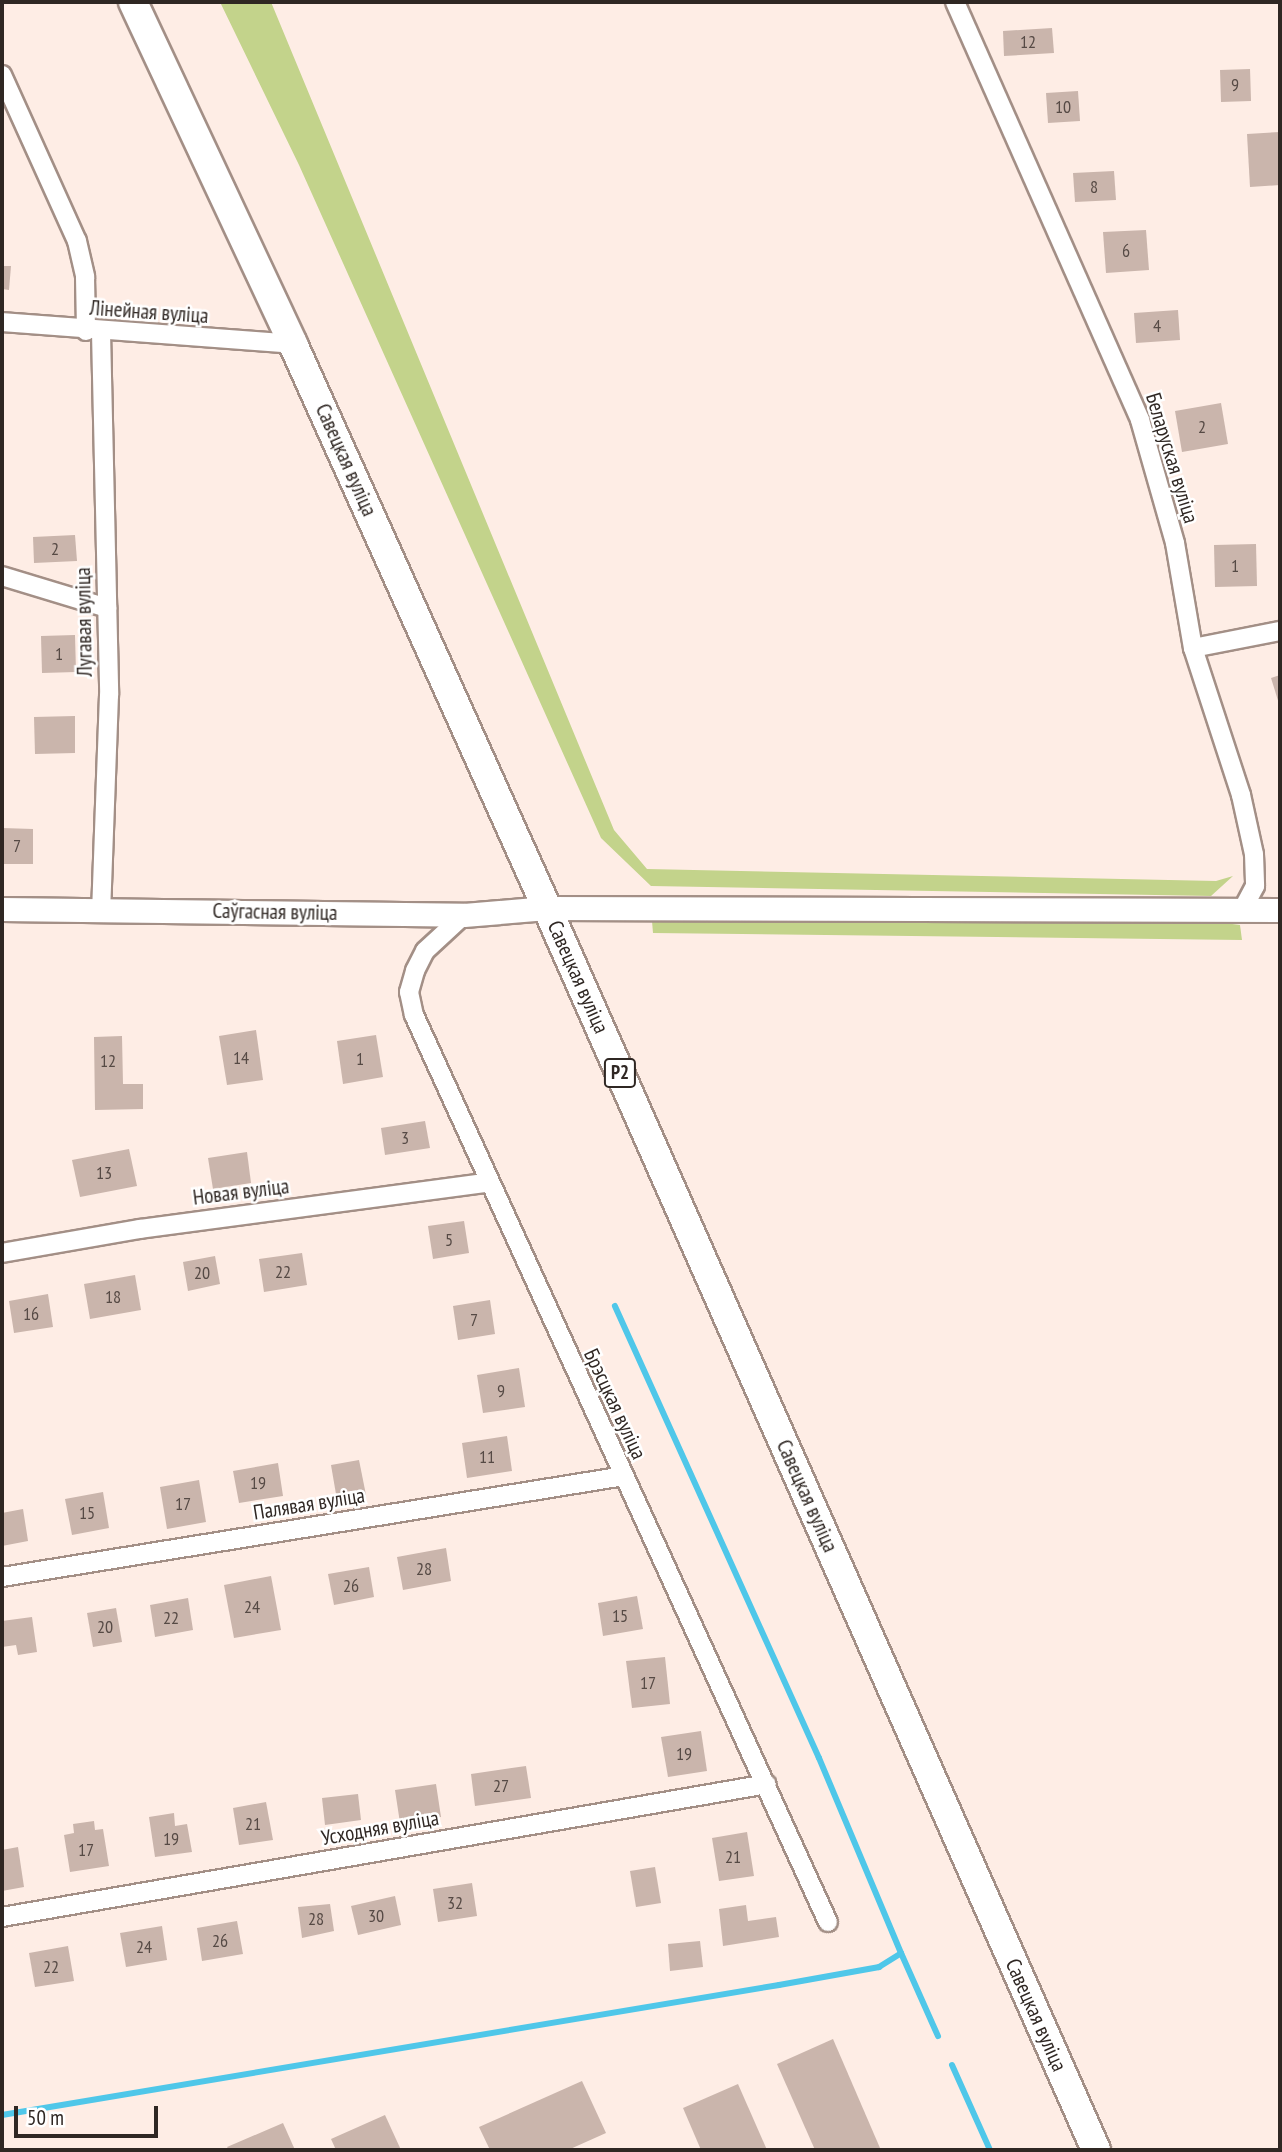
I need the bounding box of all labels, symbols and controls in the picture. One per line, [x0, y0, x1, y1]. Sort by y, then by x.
house number: 12 [1020, 31, 1036, 53]
house number: 9 [1231, 74, 1239, 96]
house number: 10 [1055, 96, 1071, 118]
house number: 8 [1090, 176, 1098, 198]
house number: 6 [1122, 240, 1130, 262]
street label: Лінейная вуліца [89, 295, 209, 329]
house number: 4 [1153, 315, 1161, 337]
street label: Беларуская вуліца [1140, 390, 1204, 526]
street label: Савецкая вуліца [310, 400, 382, 520]
house number: 2 [1198, 416, 1206, 438]
house number: 2 [51, 538, 59, 560]
house number: 1 [1231, 555, 1239, 577]
street label: Лугавая вуліца [70, 567, 98, 677]
house number: 1 [55, 643, 63, 665]
house number: 7 [13, 835, 21, 857]
street label: Саўгасная вуліца [212, 898, 338, 926]
street label: Савецкая вуліца [542, 917, 614, 1037]
house number: 14 [233, 1047, 249, 1069]
house number: 1 [356, 1048, 364, 1070]
house number: 12 [100, 1050, 116, 1072]
road number: Р2 [602, 1058, 638, 1088]
house number: 3 [401, 1127, 409, 1149]
house number: 13 [96, 1162, 112, 1184]
street label: Новая вуліца [192, 1174, 290, 1210]
house number: 5 [445, 1229, 453, 1251]
house number: 22 [275, 1261, 291, 1283]
house number: 20 [194, 1262, 210, 1284]
house number: 18 [105, 1286, 121, 1308]
house number: 16 [23, 1303, 39, 1325]
house number: 7 [470, 1309, 478, 1331]
street label: Брэсцкая вуліца [578, 1345, 652, 1463]
house number: 9 [497, 1380, 505, 1402]
street label: Савецкая вуліца [771, 1436, 843, 1556]
house number: 11 [479, 1446, 495, 1468]
house number: 19 [250, 1472, 266, 1494]
street label: Палявая вуліца [252, 1483, 366, 1525]
house number: 17 [175, 1493, 191, 1515]
house number: 15 [79, 1502, 95, 1524]
house number: 28 [416, 1558, 432, 1580]
house number: 26 [343, 1575, 359, 1597]
house number: 24 [244, 1596, 260, 1618]
house number: 15 [612, 1605, 628, 1627]
house number: 22 [163, 1607, 179, 1629]
house number: 20 [97, 1616, 113, 1638]
house number: 17 [640, 1672, 656, 1694]
house number: 19 [676, 1743, 692, 1765]
house number: 27 [493, 1775, 509, 1797]
street label: Усходняя вуліца [319, 1805, 441, 1851]
house number: 21 [245, 1813, 261, 1835]
house number: 19 [163, 1828, 179, 1850]
house number: 17 [78, 1839, 94, 1861]
house number: 21 [725, 1846, 741, 1868]
house number: 32 [447, 1892, 463, 1914]
house number: 30 [368, 1905, 384, 1927]
house number: 28 [308, 1908, 324, 1930]
house number: 26 [212, 1930, 228, 1952]
house number: 24 [136, 1936, 152, 1958]
street label: Савецкая вуліца [1000, 1955, 1072, 2075]
house number: 22 [43, 1956, 59, 1978]
scale bar [18, 2092, 161, 2136]
text: 50 m [27, 2104, 64, 2131]

